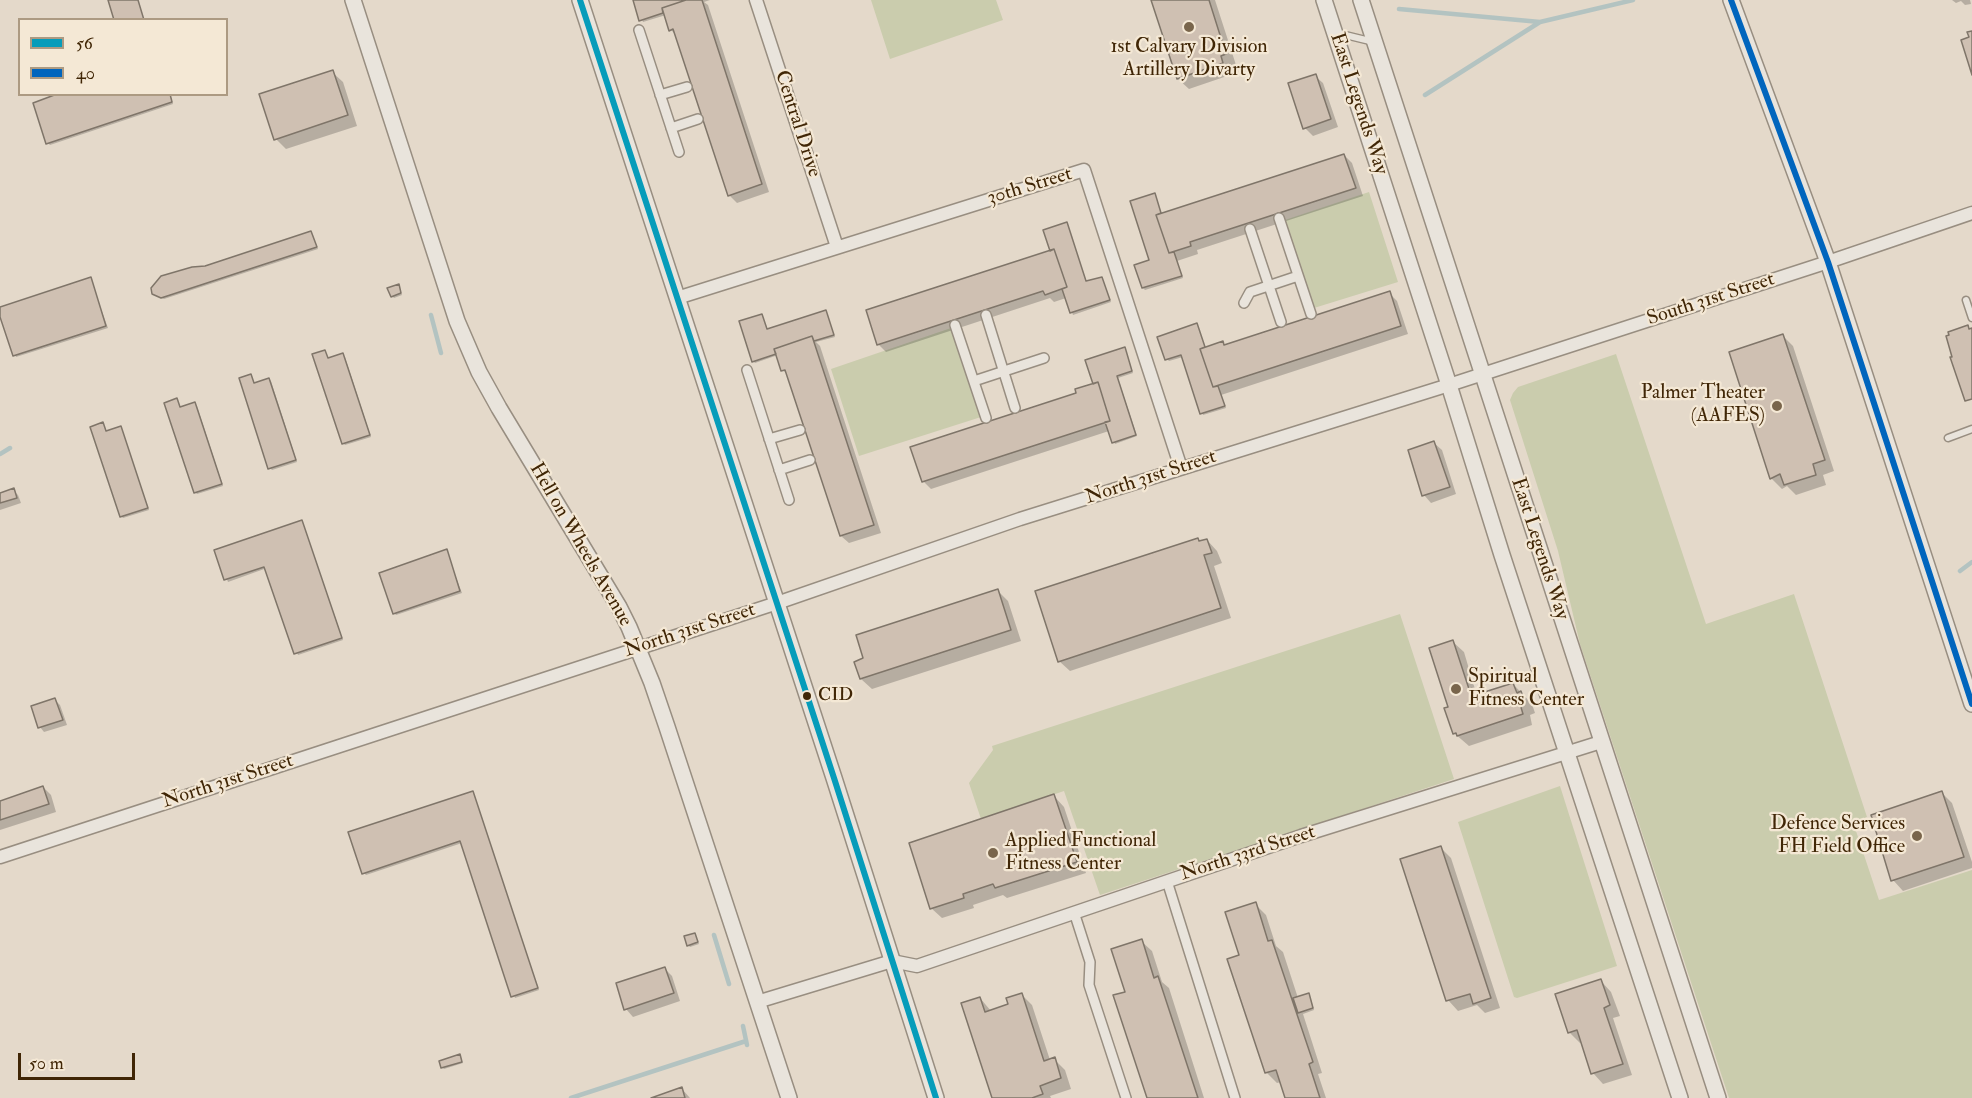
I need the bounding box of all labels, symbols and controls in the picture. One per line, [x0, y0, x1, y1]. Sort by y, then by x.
legend [18, 18, 228, 96]
marker: 1st Calvary Division Artillery Divarty [1182, 20, 1196, 34]
street label: East Legends Way [1324, 30, 1392, 178]
text: 56 [76, 32, 93, 55]
place label: 1st Calvary Division Artillery Divarty [1110, 36, 1268, 83]
text: 40 [76, 62, 95, 85]
street label: Central Drive [769, 68, 825, 180]
street label: 30th Street [985, 163, 1075, 211]
street label: South 31st Street [1644, 268, 1778, 332]
place label: Palmer Theater (AAFES) [1641, 382, 1765, 429]
marker: Palmer Theater (AAFES) [1770, 399, 1784, 413]
street label: North 31st Street [1082, 446, 1220, 510]
street label: Hell on Wheels Avenue [523, 459, 637, 631]
street label: East Legends Way [1505, 475, 1573, 623]
street label: North 31st Street [621, 599, 759, 663]
place label: Spiritual Fitness Center [1468, 666, 1584, 713]
marker: Spiritual Fitness Center [1449, 682, 1463, 696]
place label: CID [818, 685, 853, 707]
marker: CID [801, 690, 813, 702]
street label: North 31st Street [159, 750, 297, 814]
place label: Defence Services FH Field Office [1770, 813, 1905, 860]
street label: North 33rd Street [1177, 821, 1319, 887]
marker: Defence Services FH Field Office [1910, 829, 1924, 843]
place label: Applied Functional Fitness Center [1005, 830, 1156, 877]
marker: Applied Functional Fitness Center [986, 846, 1000, 860]
scale bar [21, 1041, 138, 1079]
text: 50 m [29, 1052, 64, 1075]

